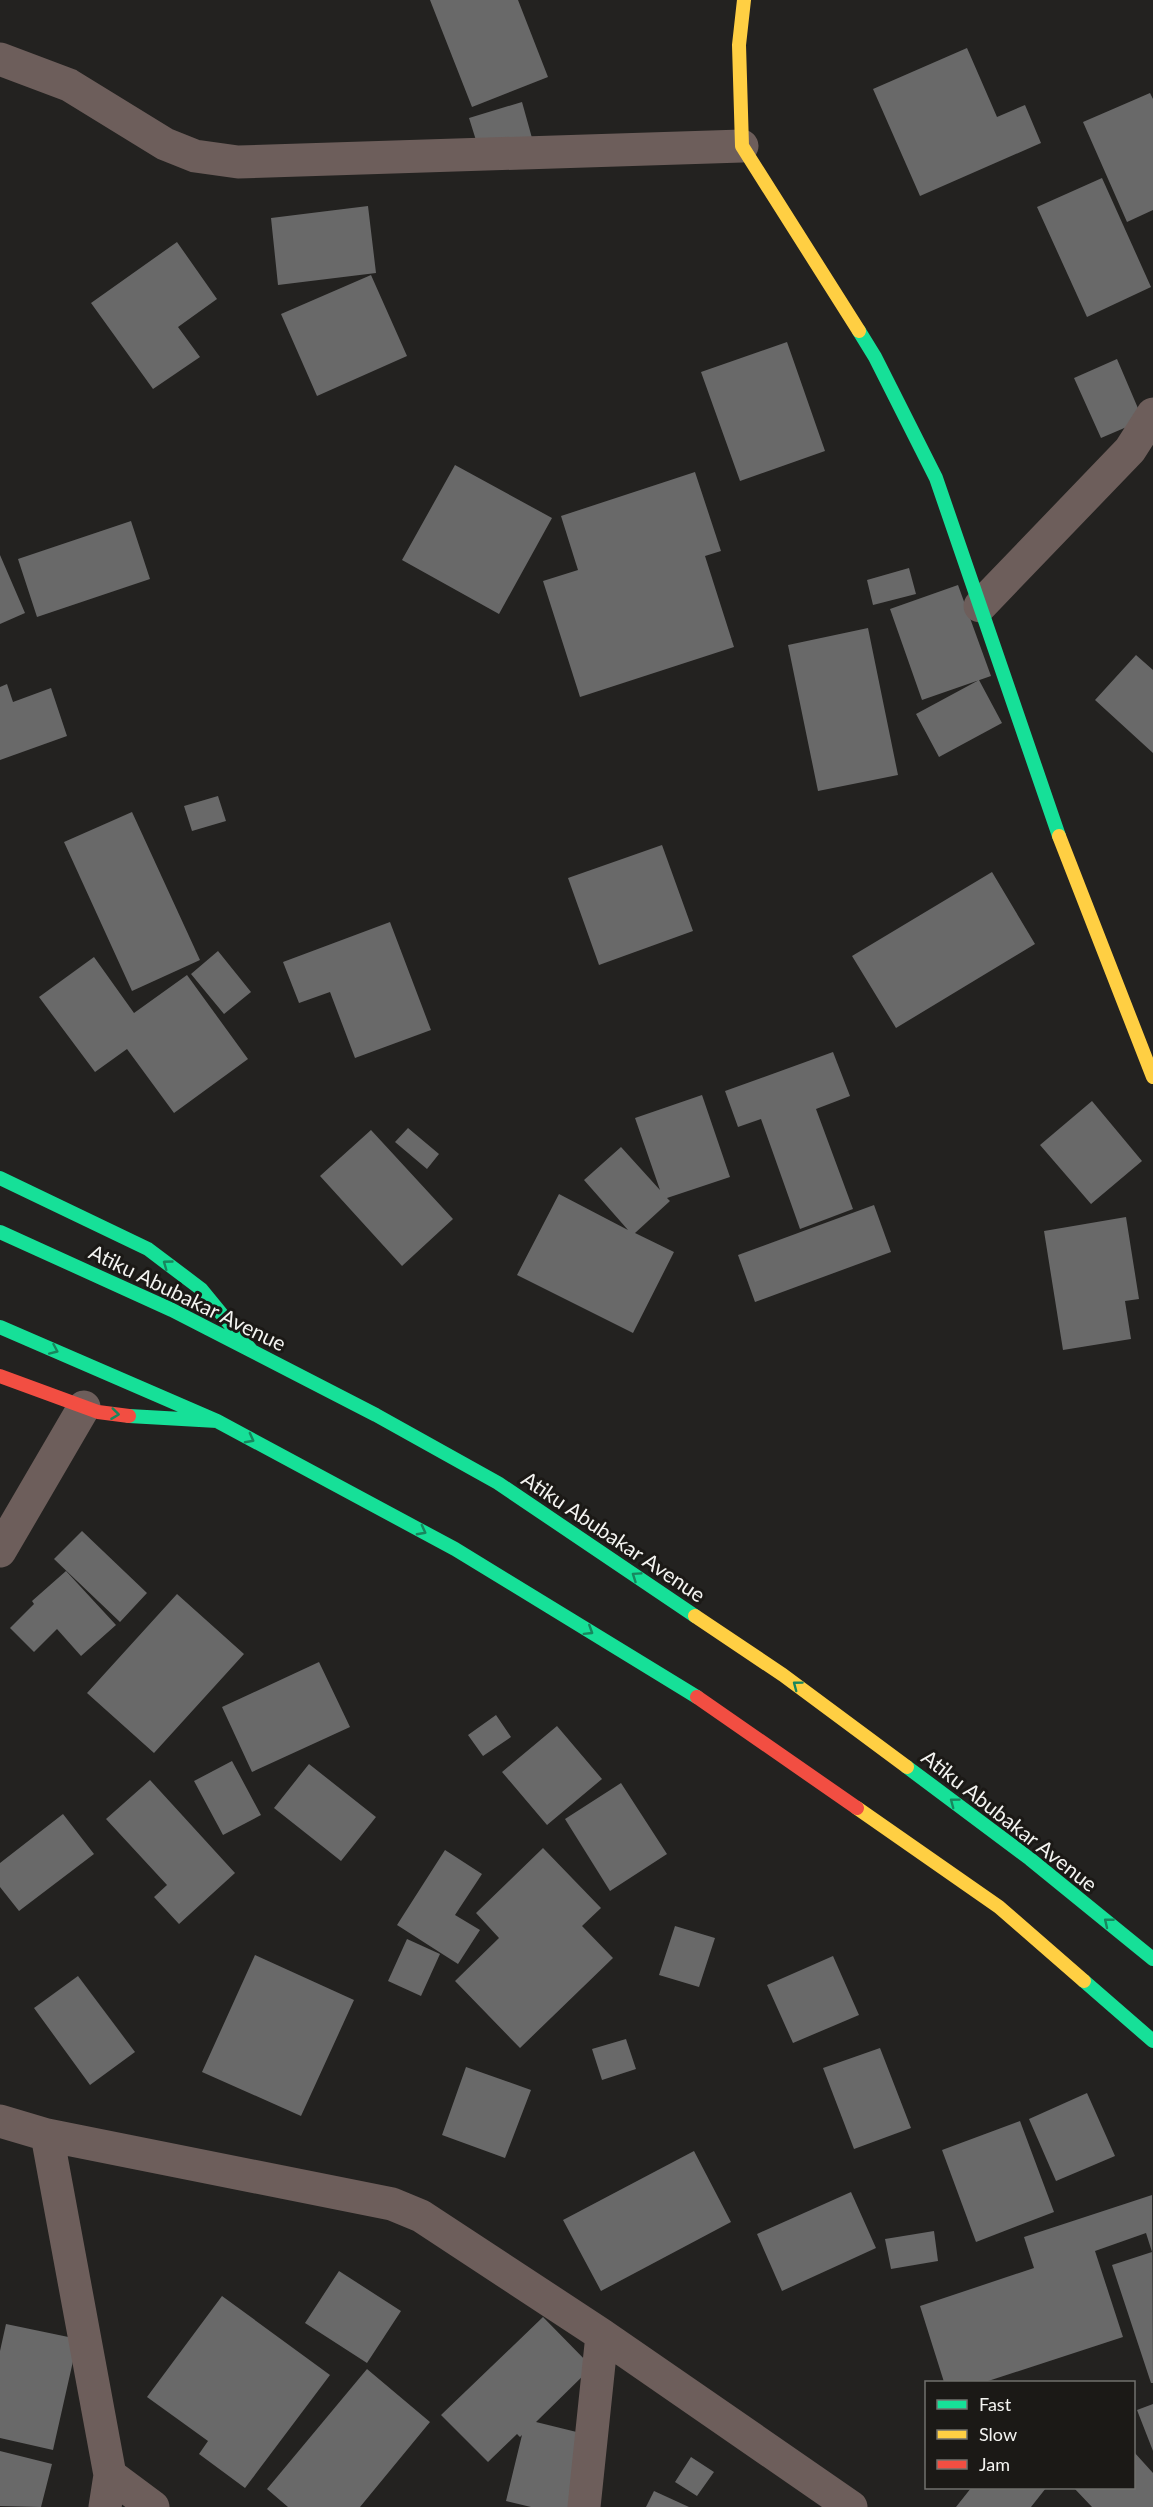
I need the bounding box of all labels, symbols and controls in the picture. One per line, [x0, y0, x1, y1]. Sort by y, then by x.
street label: Atiku Abubakar Avenue [85, 1238, 291, 1356]
one-way arrow [163, 1260, 174, 1271]
one-way arrow [47, 1343, 58, 1355]
one-way arrow [110, 1407, 120, 1420]
one-way arrow [244, 1432, 255, 1443]
street label: Atiku Abubakar Avenue [518, 1465, 710, 1607]
one-way arrow [416, 1524, 426, 1535]
one-way arrow [632, 1572, 643, 1583]
one-way arrow [583, 1624, 593, 1636]
one-way arrow [793, 1682, 804, 1693]
street label: Atiku Abubakar Avenue [917, 1744, 1103, 1896]
one-way arrow [949, 1798, 960, 1809]
one-way arrow [1103, 1918, 1114, 1929]
legend [925, 2381, 1135, 2489]
text: Fast [979, 2393, 1012, 2415]
text: Slow [979, 2423, 1017, 2445]
text: Jam [979, 2453, 1010, 2475]

